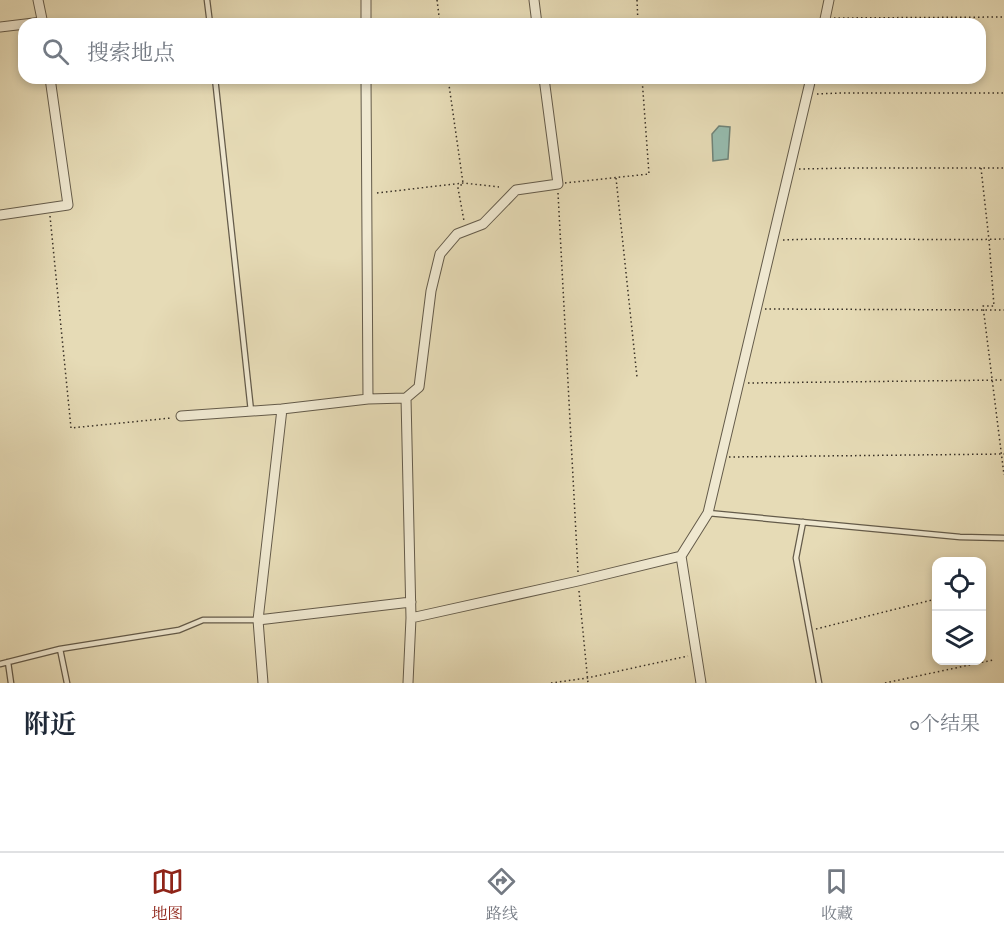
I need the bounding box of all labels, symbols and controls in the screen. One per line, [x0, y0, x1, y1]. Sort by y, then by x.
search box [18, 18, 986, 84]
icon: search [39, 35, 72, 68]
text: 搜索地点 [87, 40, 175, 67]
map controls [932, 557, 986, 665]
button: locate [932, 557, 986, 611]
button: layers [932, 611, 986, 665]
text: 附近 [24, 709, 76, 742]
text: 0个结果 [909, 712, 980, 737]
tab: 地图 [151, 865, 184, 924]
tab: 路线 [485, 865, 518, 924]
tab: 收藏 [820, 865, 853, 924]

